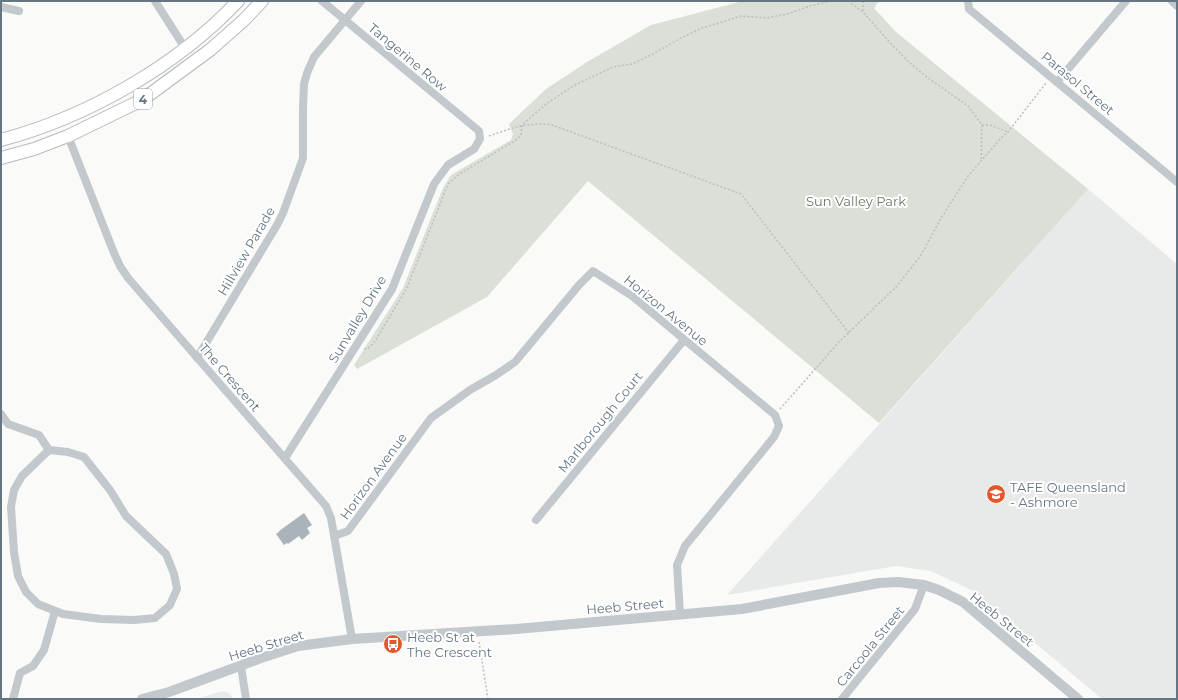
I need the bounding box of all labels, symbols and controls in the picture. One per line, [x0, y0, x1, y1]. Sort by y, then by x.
street label: Tangerine Row [365, 19, 451, 95]
street label: Parasol Street [1038, 48, 1118, 118]
road number: 4 [134, 89, 152, 109]
park label: Sun Valley Park [806, 193, 906, 209]
street label: Hillview Parade [214, 204, 278, 298]
street label: Horizon Avenue [621, 271, 711, 349]
street label: Sunvalley Drive [325, 272, 389, 366]
street label: The Crescent [196, 340, 264, 414]
street label: Marlborough Court [554, 368, 646, 476]
street label: Horizon Avenue [336, 429, 410, 522]
place label: TAFE Queensland - Ashmore [1010, 479, 1126, 510]
school or university icon: TAFE Queensland - Ashmore [985, 483, 1007, 505]
street label: Heeb Street [967, 588, 1037, 650]
street label: Heeb Street [586, 595, 664, 617]
street label: Carcoola Street [833, 602, 907, 690]
street label: Heeb Street [226, 626, 306, 664]
place label: Heeb St at The Crescent [407, 629, 492, 660]
bus stop icon: Heeb St at The Crescent [382, 633, 404, 655]

